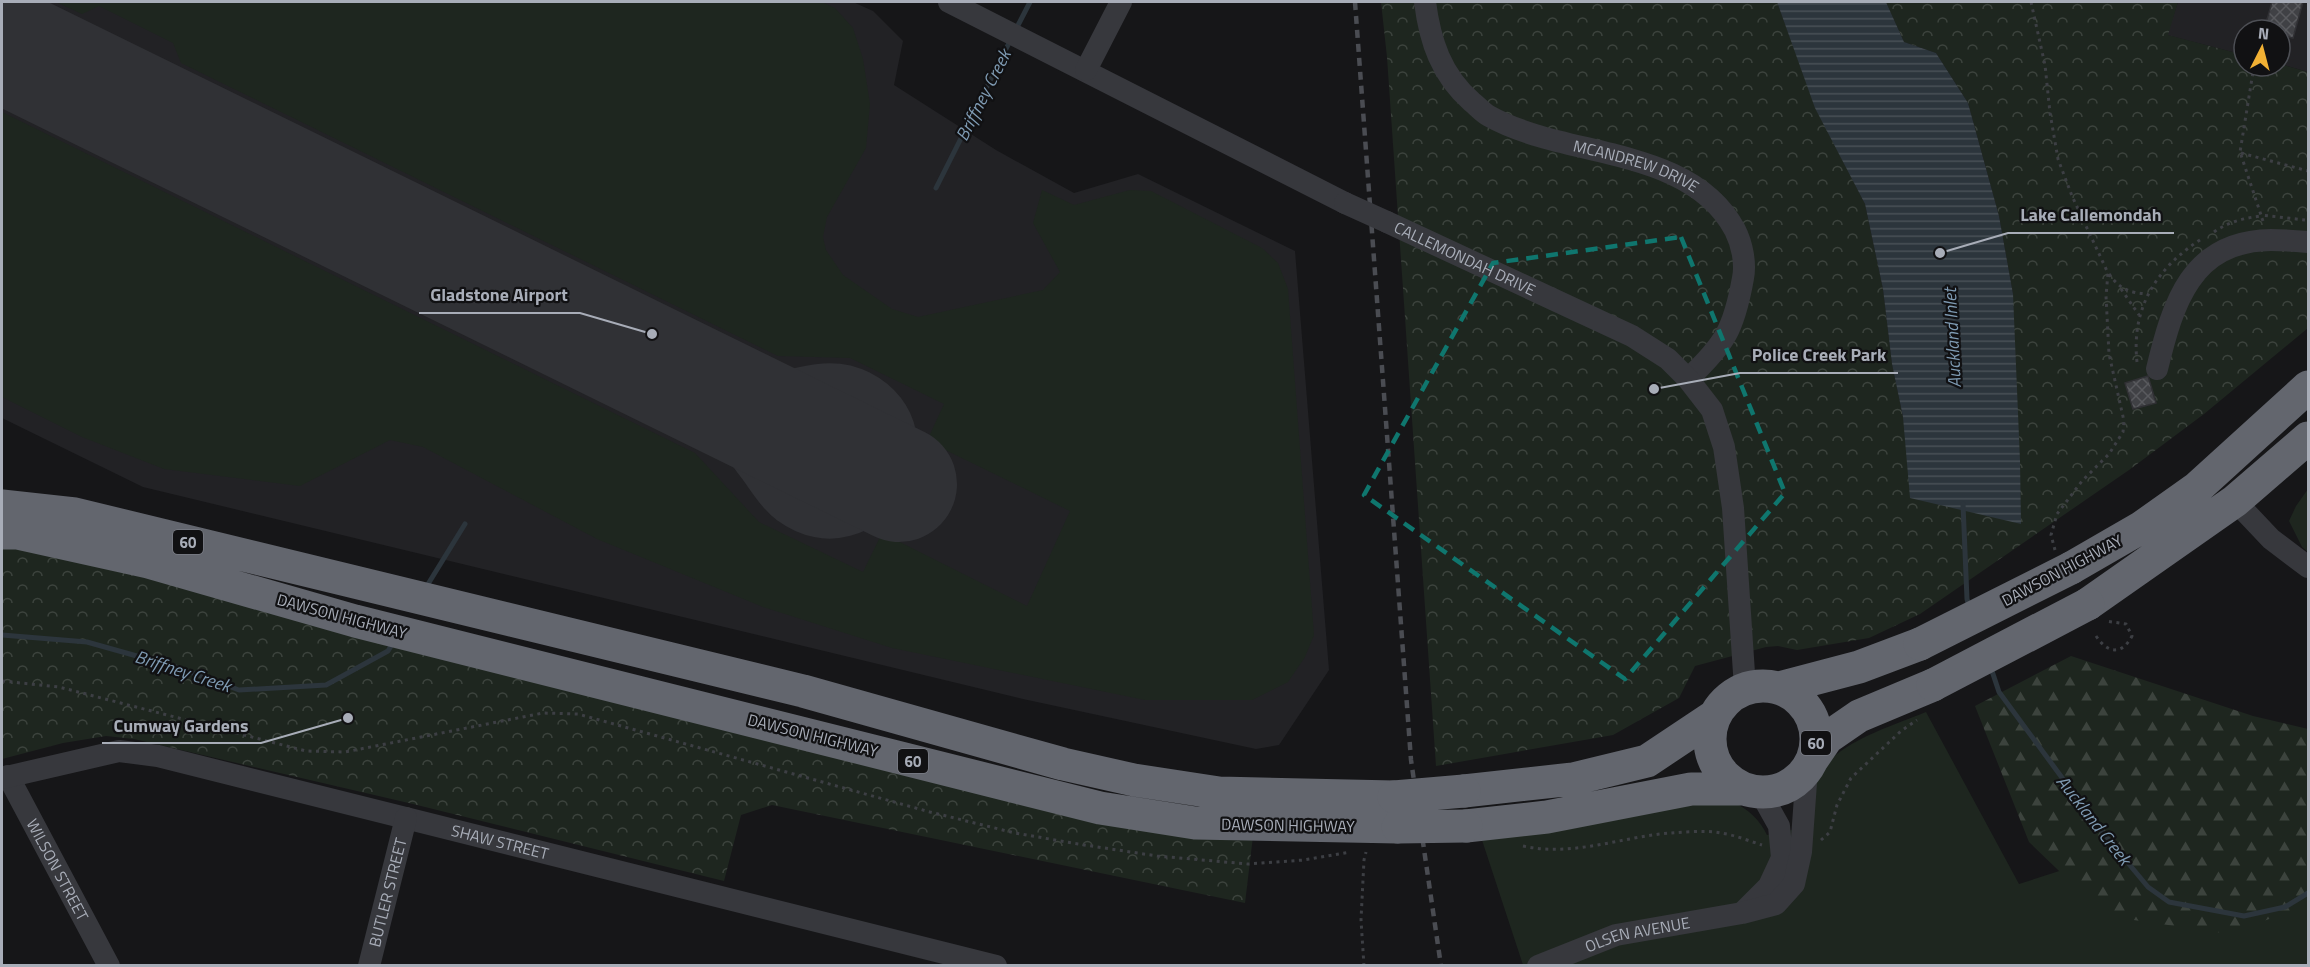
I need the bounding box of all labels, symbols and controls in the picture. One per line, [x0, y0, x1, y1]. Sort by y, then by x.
north arrow [2232, 18, 2292, 78]
text: N [2257, 21, 2270, 46]
water label: Briffney Creek [948, 43, 1018, 145]
street label: MCANDREW DRIVE [1571, 133, 1704, 198]
callout: Lake Callemondah [2008, 197, 2174, 233]
text: Lake Callemondah [2020, 201, 2162, 228]
street label: CALLEMONDAH DRIVE [1390, 215, 1540, 302]
callout: Gladstone Airport [419, 277, 580, 313]
text: Gladstone Airport [430, 281, 568, 308]
water label: Auckland Inlet [1936, 285, 1968, 389]
callout: Police Creek Park [1740, 337, 1898, 373]
text: Police Creek Park [1752, 341, 1887, 368]
street label: DAWSON HIGHWAY [1997, 528, 2127, 612]
road number: 60 [173, 530, 203, 554]
street label: DAWSON HIGHWAY [274, 587, 410, 645]
water label: Briffney Creek [132, 643, 236, 700]
callout: Cumway Gardens [102, 707, 261, 743]
street label: DAWSON HIGHWAY [745, 707, 881, 763]
text: Cumway Gardens [114, 712, 248, 739]
road number: 60 [1801, 731, 1831, 755]
road number: 60 [898, 749, 928, 773]
water label: Auckland Creek [2050, 769, 2139, 872]
street label: DAWSON HIGHWAY [1221, 812, 1355, 838]
street label: WILSON STREET [21, 814, 95, 925]
street label: SHAW STREET [449, 818, 552, 866]
street label: BUTLER STREET [362, 835, 413, 949]
street label: OLSEN AVENUE [1581, 910, 1692, 958]

